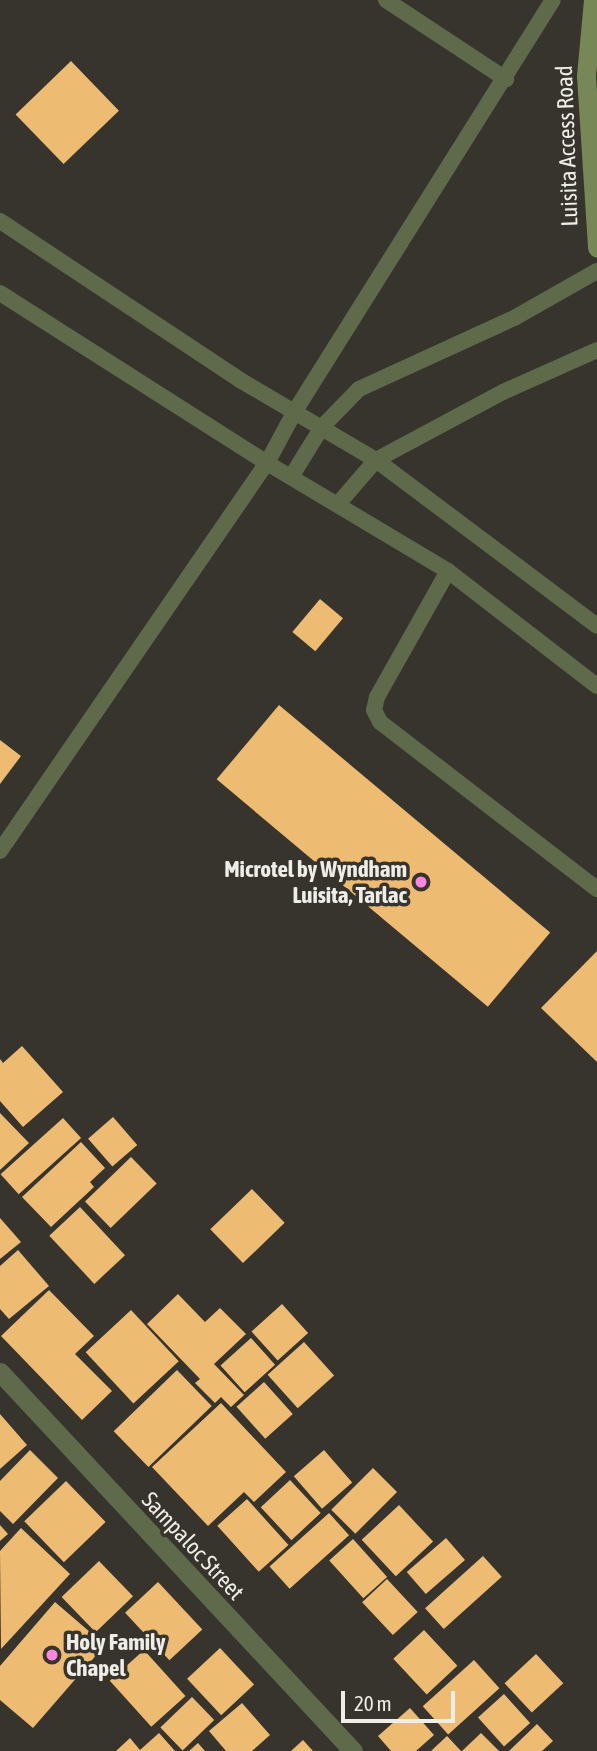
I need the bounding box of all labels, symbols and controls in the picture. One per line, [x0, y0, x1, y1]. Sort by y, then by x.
street label: Luisita Access Road [550, 65, 584, 227]
place label: Microtel by Wyndham Luisita, Tarlac [224, 855, 407, 909]
marker: Microtel by Wyndham Luisita, Tarlac [413, 874, 429, 890]
street label: Sampaloc Street [136, 1486, 250, 1606]
place label: Holy Family Chapel [66, 1628, 165, 1682]
marker: Holy Family Chapel [44, 1647, 60, 1663]
scale bar [345, 1678, 459, 1722]
text: 20 m [354, 1691, 392, 1715]

